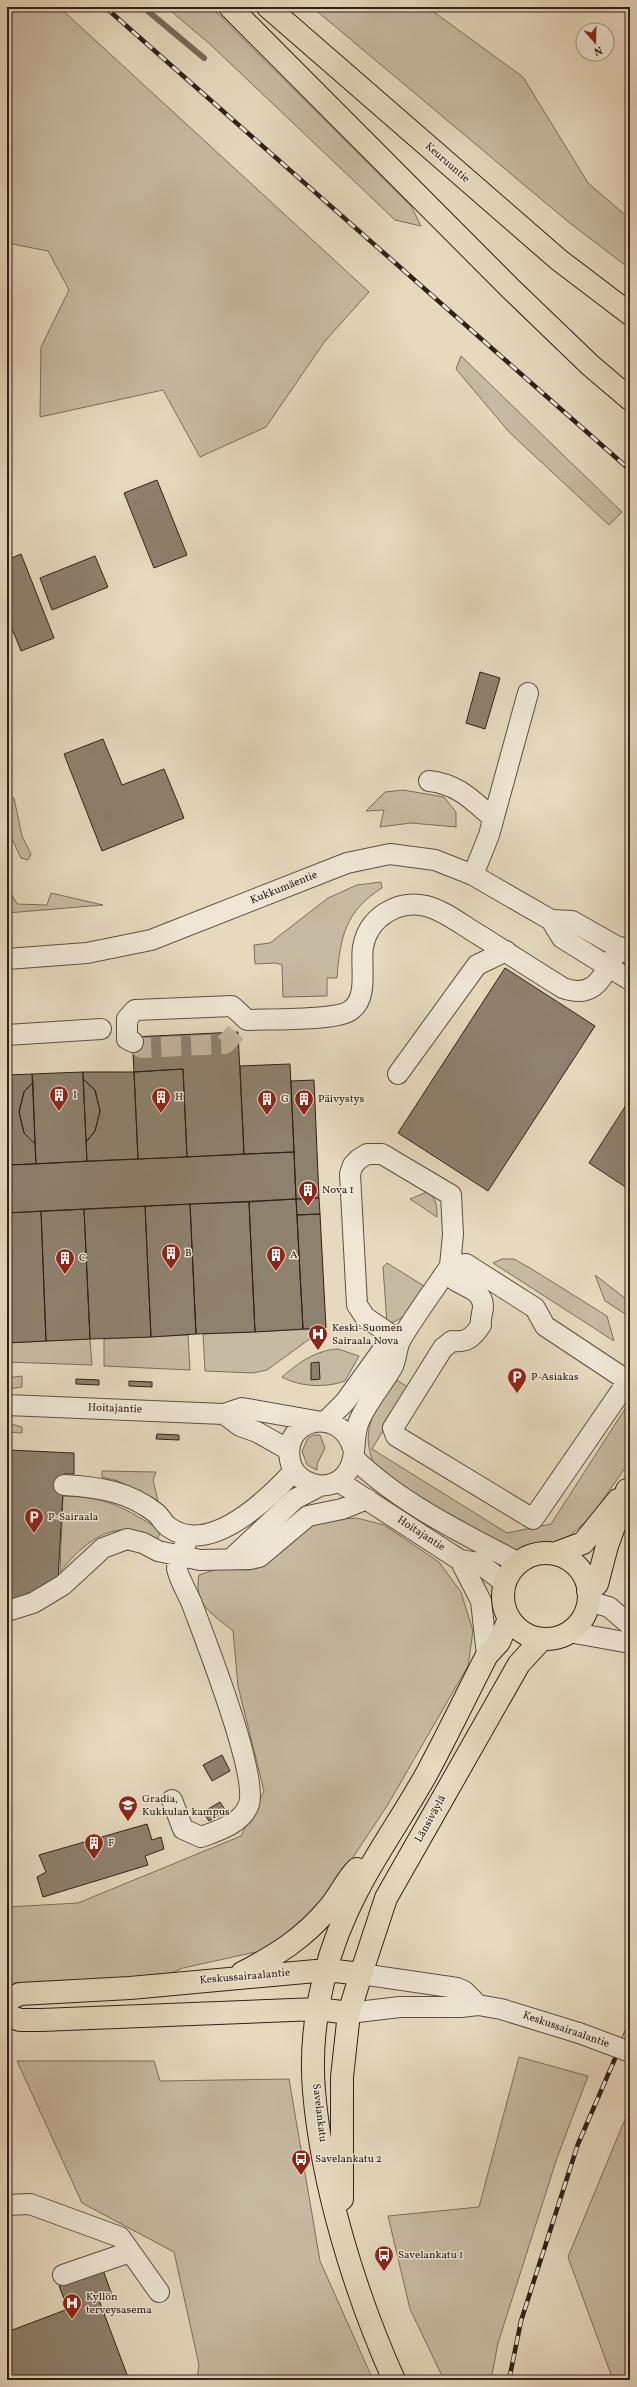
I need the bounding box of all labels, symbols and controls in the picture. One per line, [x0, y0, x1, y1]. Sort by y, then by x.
north arrow [575, 22, 615, 62]
text: N [592, 42, 604, 58]
street label: Keuruuntie [422, 139, 472, 187]
street label: Kukkumäentie [248, 868, 320, 908]
building icon: I [48, 1084, 70, 1112]
building icon: H [150, 1086, 172, 1114]
place label: I [73, 1088, 77, 1103]
building icon: G [256, 1088, 278, 1116]
building icon: Päivystys [293, 1088, 315, 1116]
place label: H [175, 1090, 183, 1105]
place label: G [281, 1092, 289, 1107]
place label: Päivystys [318, 1092, 364, 1107]
building icon: Nova 1 [297, 1179, 319, 1207]
place label: Nova 1 [322, 1183, 354, 1198]
building icon: B [160, 1242, 182, 1270]
building icon: A [265, 1244, 287, 1272]
place label: B [185, 1246, 192, 1261]
building icon: C [54, 1247, 76, 1275]
place label: A [290, 1248, 298, 1263]
place label: C [79, 1251, 86, 1266]
place label: Keski-Suomen Sairaala Nova [332, 1321, 403, 1349]
hospital icon: Keski-Suomen Sairaala Nova [307, 1323, 329, 1351]
parking icon: P-Asiakas [506, 1366, 528, 1394]
place label: P-Asiakas [531, 1370, 579, 1385]
street label: Hoitajantie [88, 1401, 142, 1417]
parking icon: P-Sairaala [23, 1506, 45, 1534]
place label: P-Sairaala [48, 1510, 99, 1525]
street label: Hoitajantie [394, 1513, 448, 1555]
place label: Gradia, Kukkulan kampus [142, 1792, 230, 1820]
street label: Länsiväylä [412, 1792, 450, 1845]
school or university icon: Gradia, Kukkulan kampus [117, 1794, 139, 1822]
building icon: F [83, 1832, 105, 1860]
place label: F [108, 1836, 114, 1851]
street label: Keskussairaalantie [199, 1966, 291, 1988]
street label: Keskussairaalantie [521, 2008, 611, 2052]
street label: Savelankatu [308, 2083, 330, 2143]
bus stop icon: Savelankatu 2 [290, 2148, 312, 2176]
place label: Savelankatu 2 [315, 2152, 382, 2167]
bus stop icon: Savelankatu 1 [373, 2244, 395, 2272]
place label: Savelankatu 1 [398, 2248, 463, 2263]
place label: Kyllön terveysasema [86, 2290, 152, 2318]
hospital icon: Kyllön terveysasema [61, 2292, 83, 2320]

